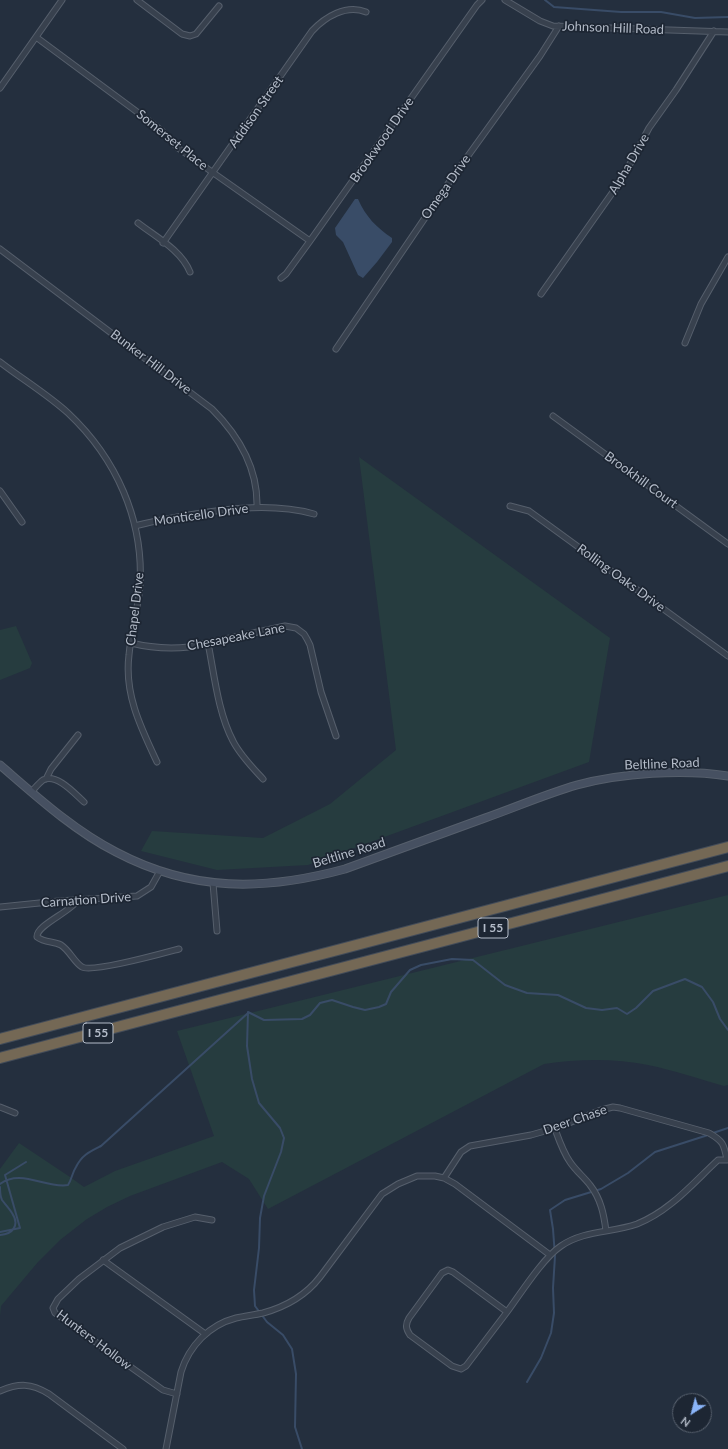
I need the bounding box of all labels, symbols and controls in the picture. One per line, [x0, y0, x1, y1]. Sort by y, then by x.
street label: Johnson Hill Road [562, 18, 664, 38]
street label: Addison Street [225, 73, 287, 151]
street label: Brookwood Drive [347, 94, 417, 186]
street label: Somerset Place [133, 106, 211, 174]
street label: Alpha Drive [605, 131, 653, 197]
street label: Omega Drive [418, 152, 474, 222]
street label: Bunker Hill Drive [107, 326, 195, 398]
street label: Brookhill Court [601, 448, 681, 512]
street label: Monticello Drive [153, 501, 249, 529]
street label: Rolling Oaks Drive [574, 541, 668, 615]
street label: Chapel Drive [123, 571, 147, 647]
street label: Chesapeake Lane [186, 620, 286, 654]
street label: Beltline Road [624, 755, 700, 773]
street label: Beltline Road [311, 835, 387, 871]
street label: Carnation Drive [40, 889, 132, 911]
road number: I 55 [478, 918, 508, 938]
road number: I 55 [83, 1023, 113, 1043]
street label: Deer Chase [541, 1102, 609, 1138]
street label: Hunters Hollow [53, 1307, 135, 1373]
north arrow [672, 1393, 712, 1433]
text: N [678, 1415, 692, 1430]

